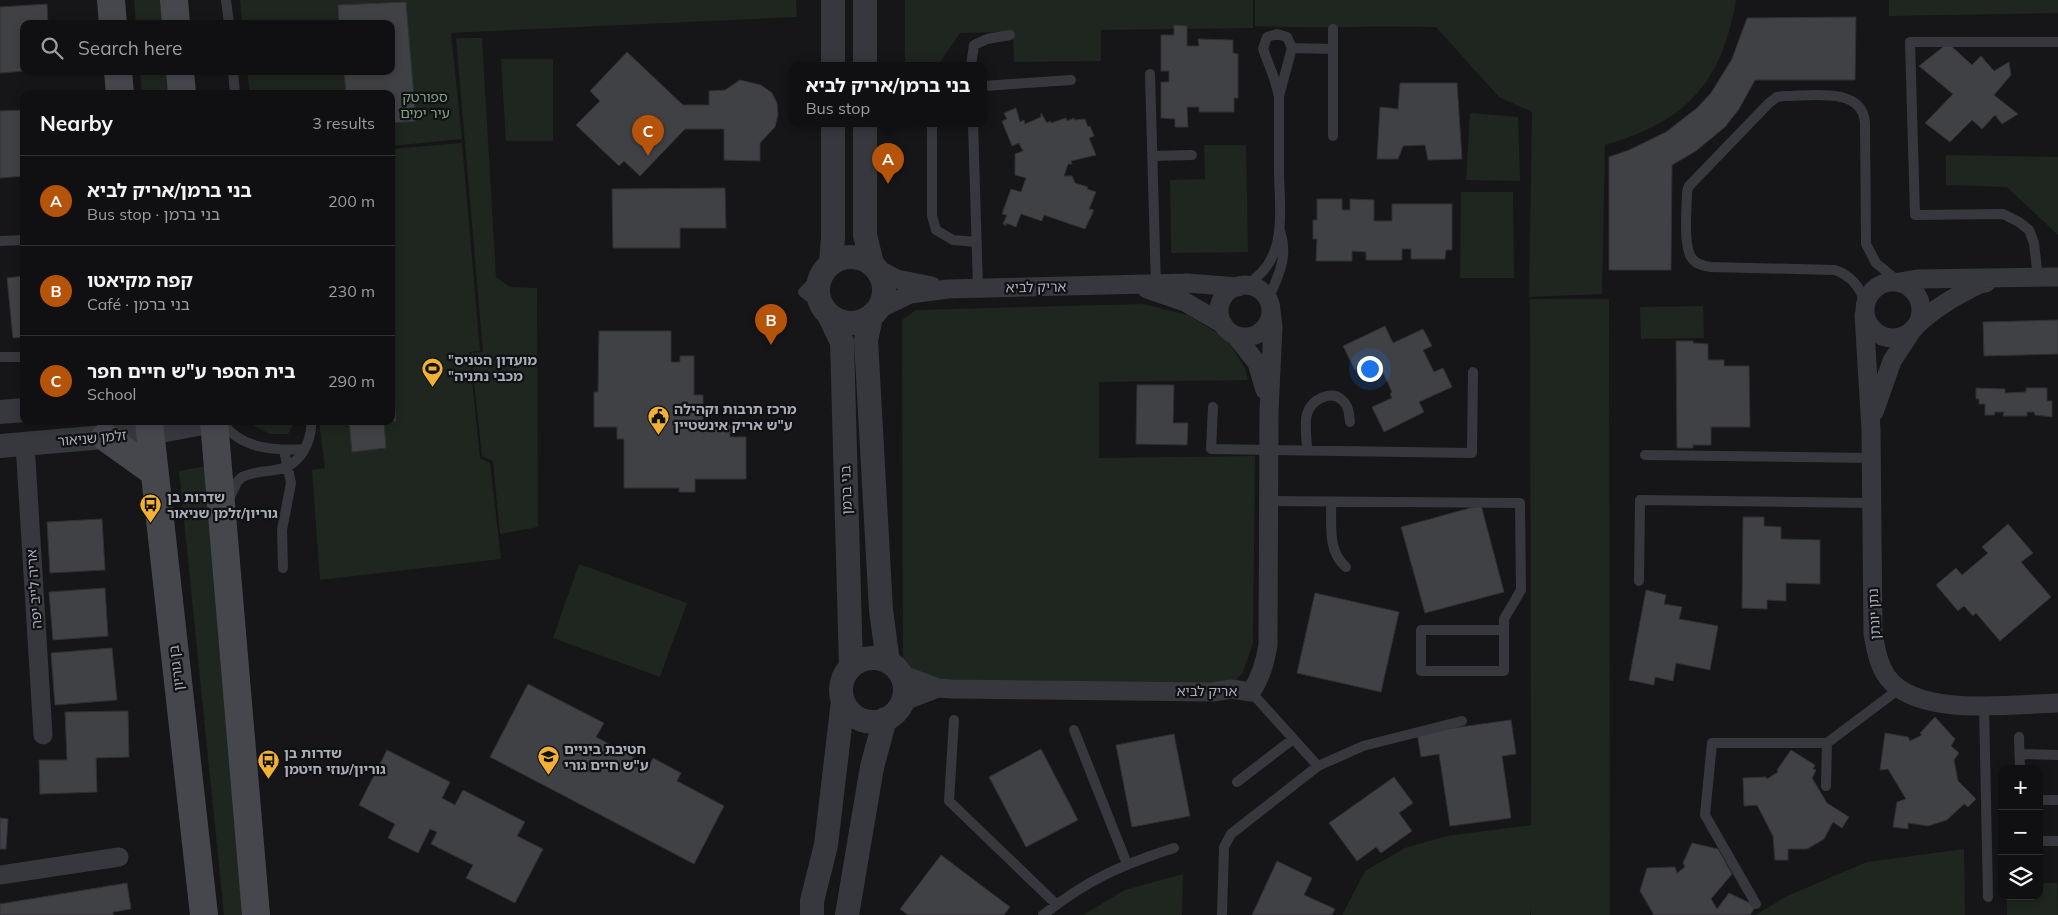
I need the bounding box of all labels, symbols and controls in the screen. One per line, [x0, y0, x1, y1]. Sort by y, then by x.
search box [20, 20, 395, 75]
icon: search [38, 34, 66, 62]
text: Search here [78, 36, 182, 60]
popup [789, 62, 987, 127]
text: בני ברמן/אריק לביא [806, 73, 970, 97]
park label: ספורטק עיר ימים [400, 88, 450, 122]
text: Bus stop [806, 98, 870, 118]
text: Nearby [40, 110, 113, 136]
text: 3 results [312, 113, 375, 133]
pin: C [632, 115, 664, 156]
pin: A [872, 143, 904, 184]
text: בני ברמן/אריק לביא [87, 178, 252, 202]
text: A [50, 191, 62, 211]
text: 200 m [328, 191, 375, 211]
text: Bus stop · בני ברמן [87, 204, 220, 224]
text: קפה מקיאטו [87, 268, 193, 292]
street label: אריק לביא [1006, 277, 1067, 297]
text: B [50, 281, 62, 301]
text: 230 m [328, 281, 375, 301]
text: Café · בני ברמן [87, 294, 190, 314]
pin: B [755, 304, 787, 345]
place label: "מועדון הטניס "מכבי נתניה [448, 351, 537, 385]
sports icon: "מועדון הטניס "מכבי נתניה [420, 356, 444, 387]
your location [1357, 356, 1383, 382]
text: בית הספר ע"ש חיים חפר [87, 359, 295, 383]
text: C [51, 371, 61, 391]
text: 290 m [328, 371, 375, 391]
text: School [87, 384, 136, 404]
place label: מרכז תרבות וקהילה ע"ש אריק אינשטיין [674, 400, 797, 434]
public building icon: מרכז תרבות וקהילה ע"ש אריק אינשטיין [646, 405, 670, 436]
street label: זלמן שניאור [57, 426, 128, 450]
street label: בני ברמן [836, 465, 856, 515]
place label: שדרות בן גוריון/זלמן שניאור [167, 488, 278, 522]
bus stop icon: שדרות בן גוריון/זלמן שניאור [139, 493, 163, 524]
street label: אריה לייב יפה [22, 548, 46, 629]
street label: נתן יונתן [1864, 588, 1884, 640]
street label: בן גוריון [164, 644, 188, 692]
street label: אריק לביא [1177, 682, 1237, 700]
place label: חטיבת ביניים ע"ש חיים גורי [564, 740, 649, 774]
place label: שדרות בן גוריון/עוזי חיטמן [284, 744, 386, 778]
school or university icon: חטיבת ביניים ע"ש חיים גורי [536, 745, 560, 776]
bus stop icon: שדרות בן גוריון/עוזי חיטמן [256, 749, 280, 780]
map controls [1998, 765, 2043, 900]
button: + [1998, 765, 2043, 810]
button: − [1998, 810, 2043, 855]
button: layers [1998, 855, 2043, 900]

